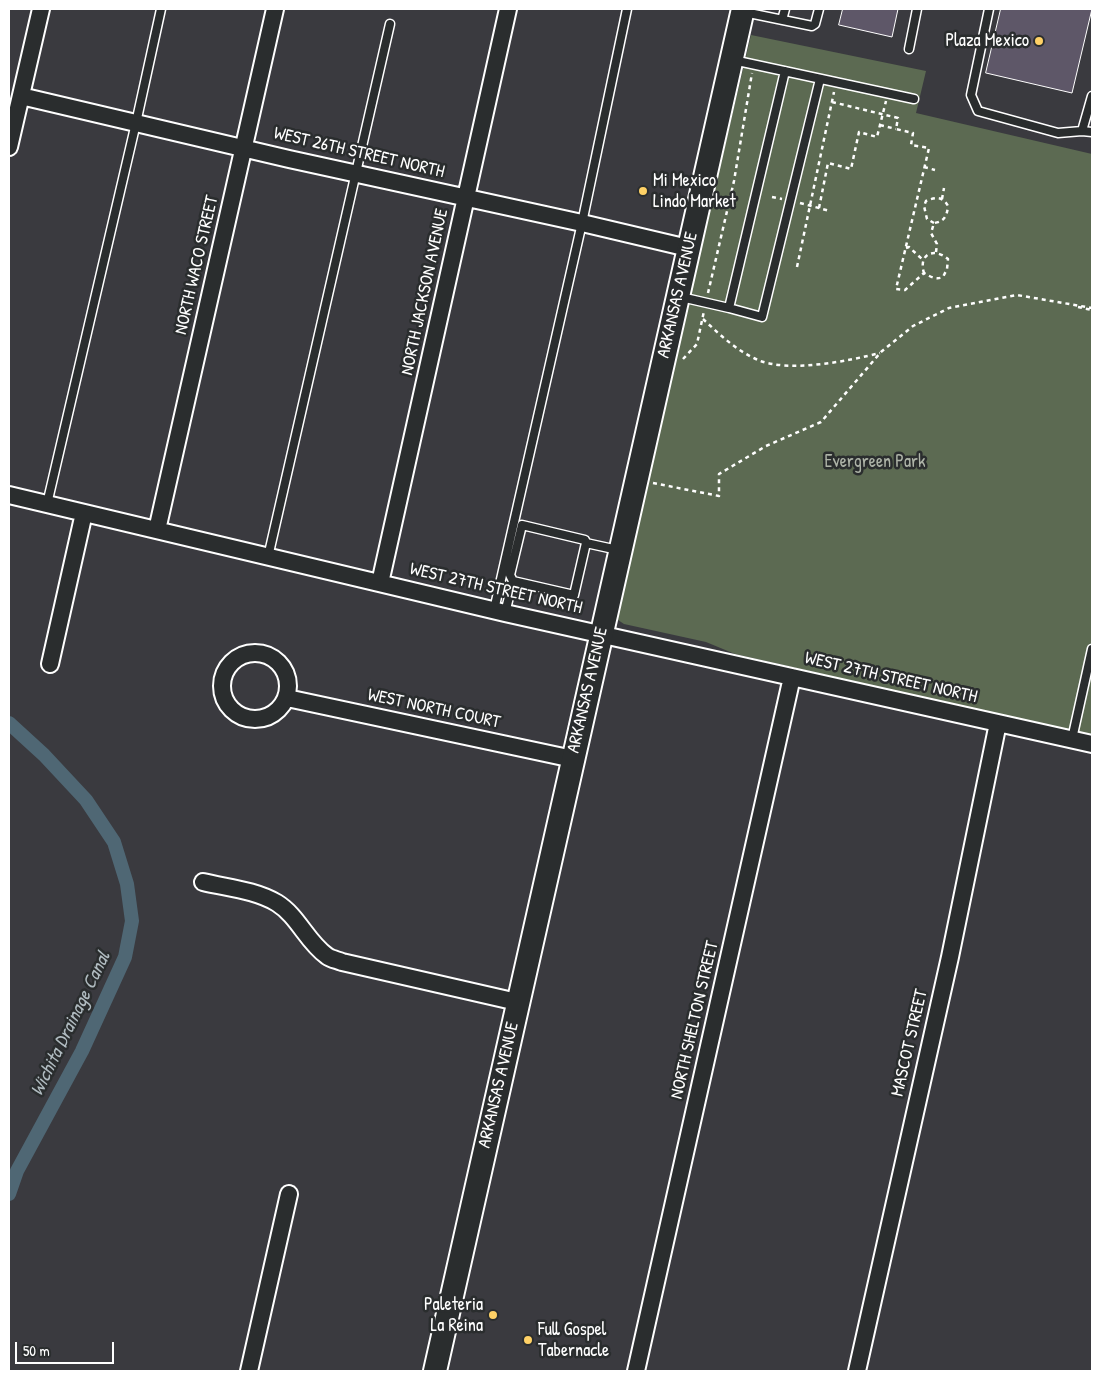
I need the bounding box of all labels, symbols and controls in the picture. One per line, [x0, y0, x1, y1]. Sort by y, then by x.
place label: Plaza Mexico [945, 30, 1029, 52]
marker: Plaza Mexico [1033, 35, 1045, 47]
street label: WEST 26TH STREET NORTH [272, 123, 446, 183]
place label: Mi Mexico Lindo Market [653, 170, 736, 212]
marker: Mi Mexico Lindo Market [637, 185, 649, 197]
street label: NORTH WACO STREET [171, 193, 223, 337]
street label: NORTH JACKSON AVENUE [397, 207, 453, 377]
street label: ARKANSAS AVENUE [653, 230, 703, 360]
park label: Evergreen Park [825, 451, 925, 473]
street label: WEST 27TH STREET NORTH [408, 559, 584, 619]
street label: ARKANSAS AVENUE [563, 625, 613, 755]
street label: WEST 27TH STREET NORTH [803, 648, 979, 708]
street label: WEST NORTH COURT [366, 684, 502, 734]
street label: NORTH SHELTON STREET [666, 939, 724, 1101]
water label: Wichita Drainage Canal [26, 948, 116, 1100]
street label: MASCOT STREET [887, 987, 933, 1099]
street label: ARKANSAS AVENUE [474, 1020, 524, 1150]
place label: Paleteria La Reina [424, 1294, 483, 1336]
marker: Paleteria La Reina [487, 1309, 499, 1321]
place label: Full Gospel Tabernacle [538, 1319, 609, 1362]
scale bar [18, 1332, 116, 1364]
marker: Full Gospel Tabernacle [522, 1334, 534, 1346]
text: 50 m [23, 1340, 50, 1361]

